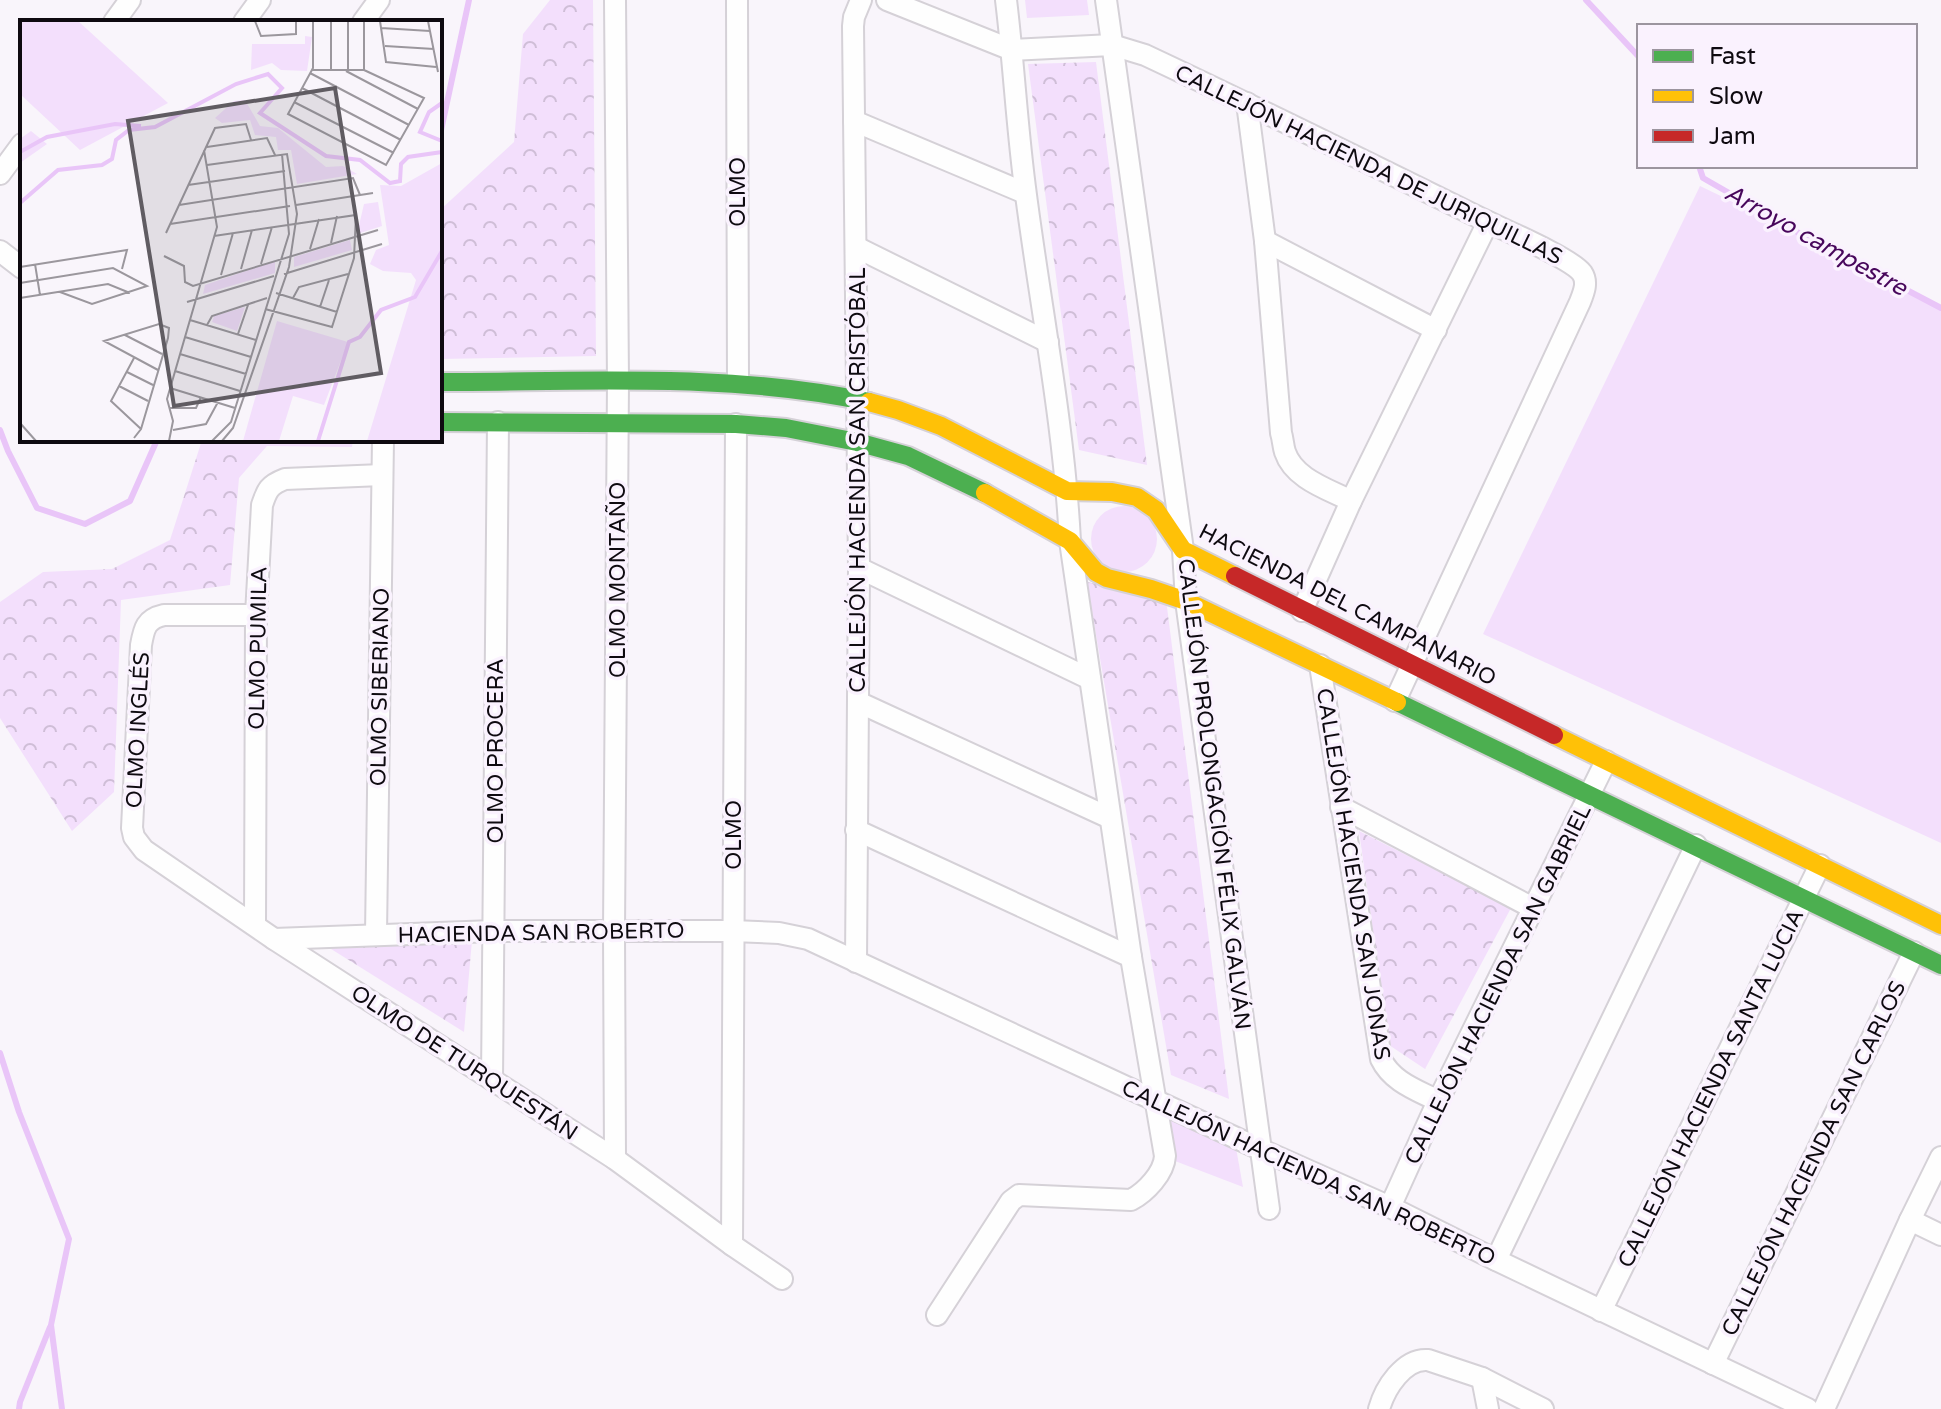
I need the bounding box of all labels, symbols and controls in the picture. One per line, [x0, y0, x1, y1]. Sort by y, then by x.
inset map [20, 20, 442, 442]
legend [1637, 24, 1917, 168]
text: Fast [1709, 42, 1756, 71]
street label: CALLEJÓN HACIENDA DE JURIQUILLAS [1171, 59, 1567, 270]
text: Slow [1709, 82, 1763, 111]
text: Jam [1709, 122, 1756, 151]
street label: OLMO [725, 157, 751, 227]
water label: Arroyo campestre [1720, 178, 1913, 303]
street label: CALLEJÓN HACIENDA SAN CRISTÓBAL [844, 267, 871, 693]
street label: OLMO MONTAÑO [605, 482, 631, 678]
street label: HACIENDA DEL CAMPANARIO [1194, 518, 1501, 691]
street label: CALLEJÓN PROLONGACIÓN FÉLIX GALVÁN [1172, 557, 1257, 1031]
street label: OLMO PUMILA [244, 566, 272, 730]
street label: OLMO SIBERIANO [365, 588, 395, 786]
street label: OLMO INGLÉS [120, 651, 155, 809]
street label: OLMO PROCERA [483, 658, 509, 844]
street label: CALLEJÓN HACIENDA SAN JONAS [1311, 686, 1396, 1062]
street label: OLMO [721, 800, 747, 870]
street label: CALLEJÓN HACIENDA SAN GABRIEL [1398, 800, 1597, 1169]
street label: CALLEJÓN HACIENDA SANTA LUCIA [1612, 905, 1809, 1272]
street label: HACIENDA SAN ROBERTO [397, 917, 685, 949]
street label: CALLEJÓN HACIENDA SAN CARLOS [1715, 976, 1911, 1340]
street label: OLMO DE TURQUESTÁN [346, 979, 583, 1146]
street label: CALLEJÓN HACIENDA SAN ROBERTO [1118, 1074, 1500, 1271]

